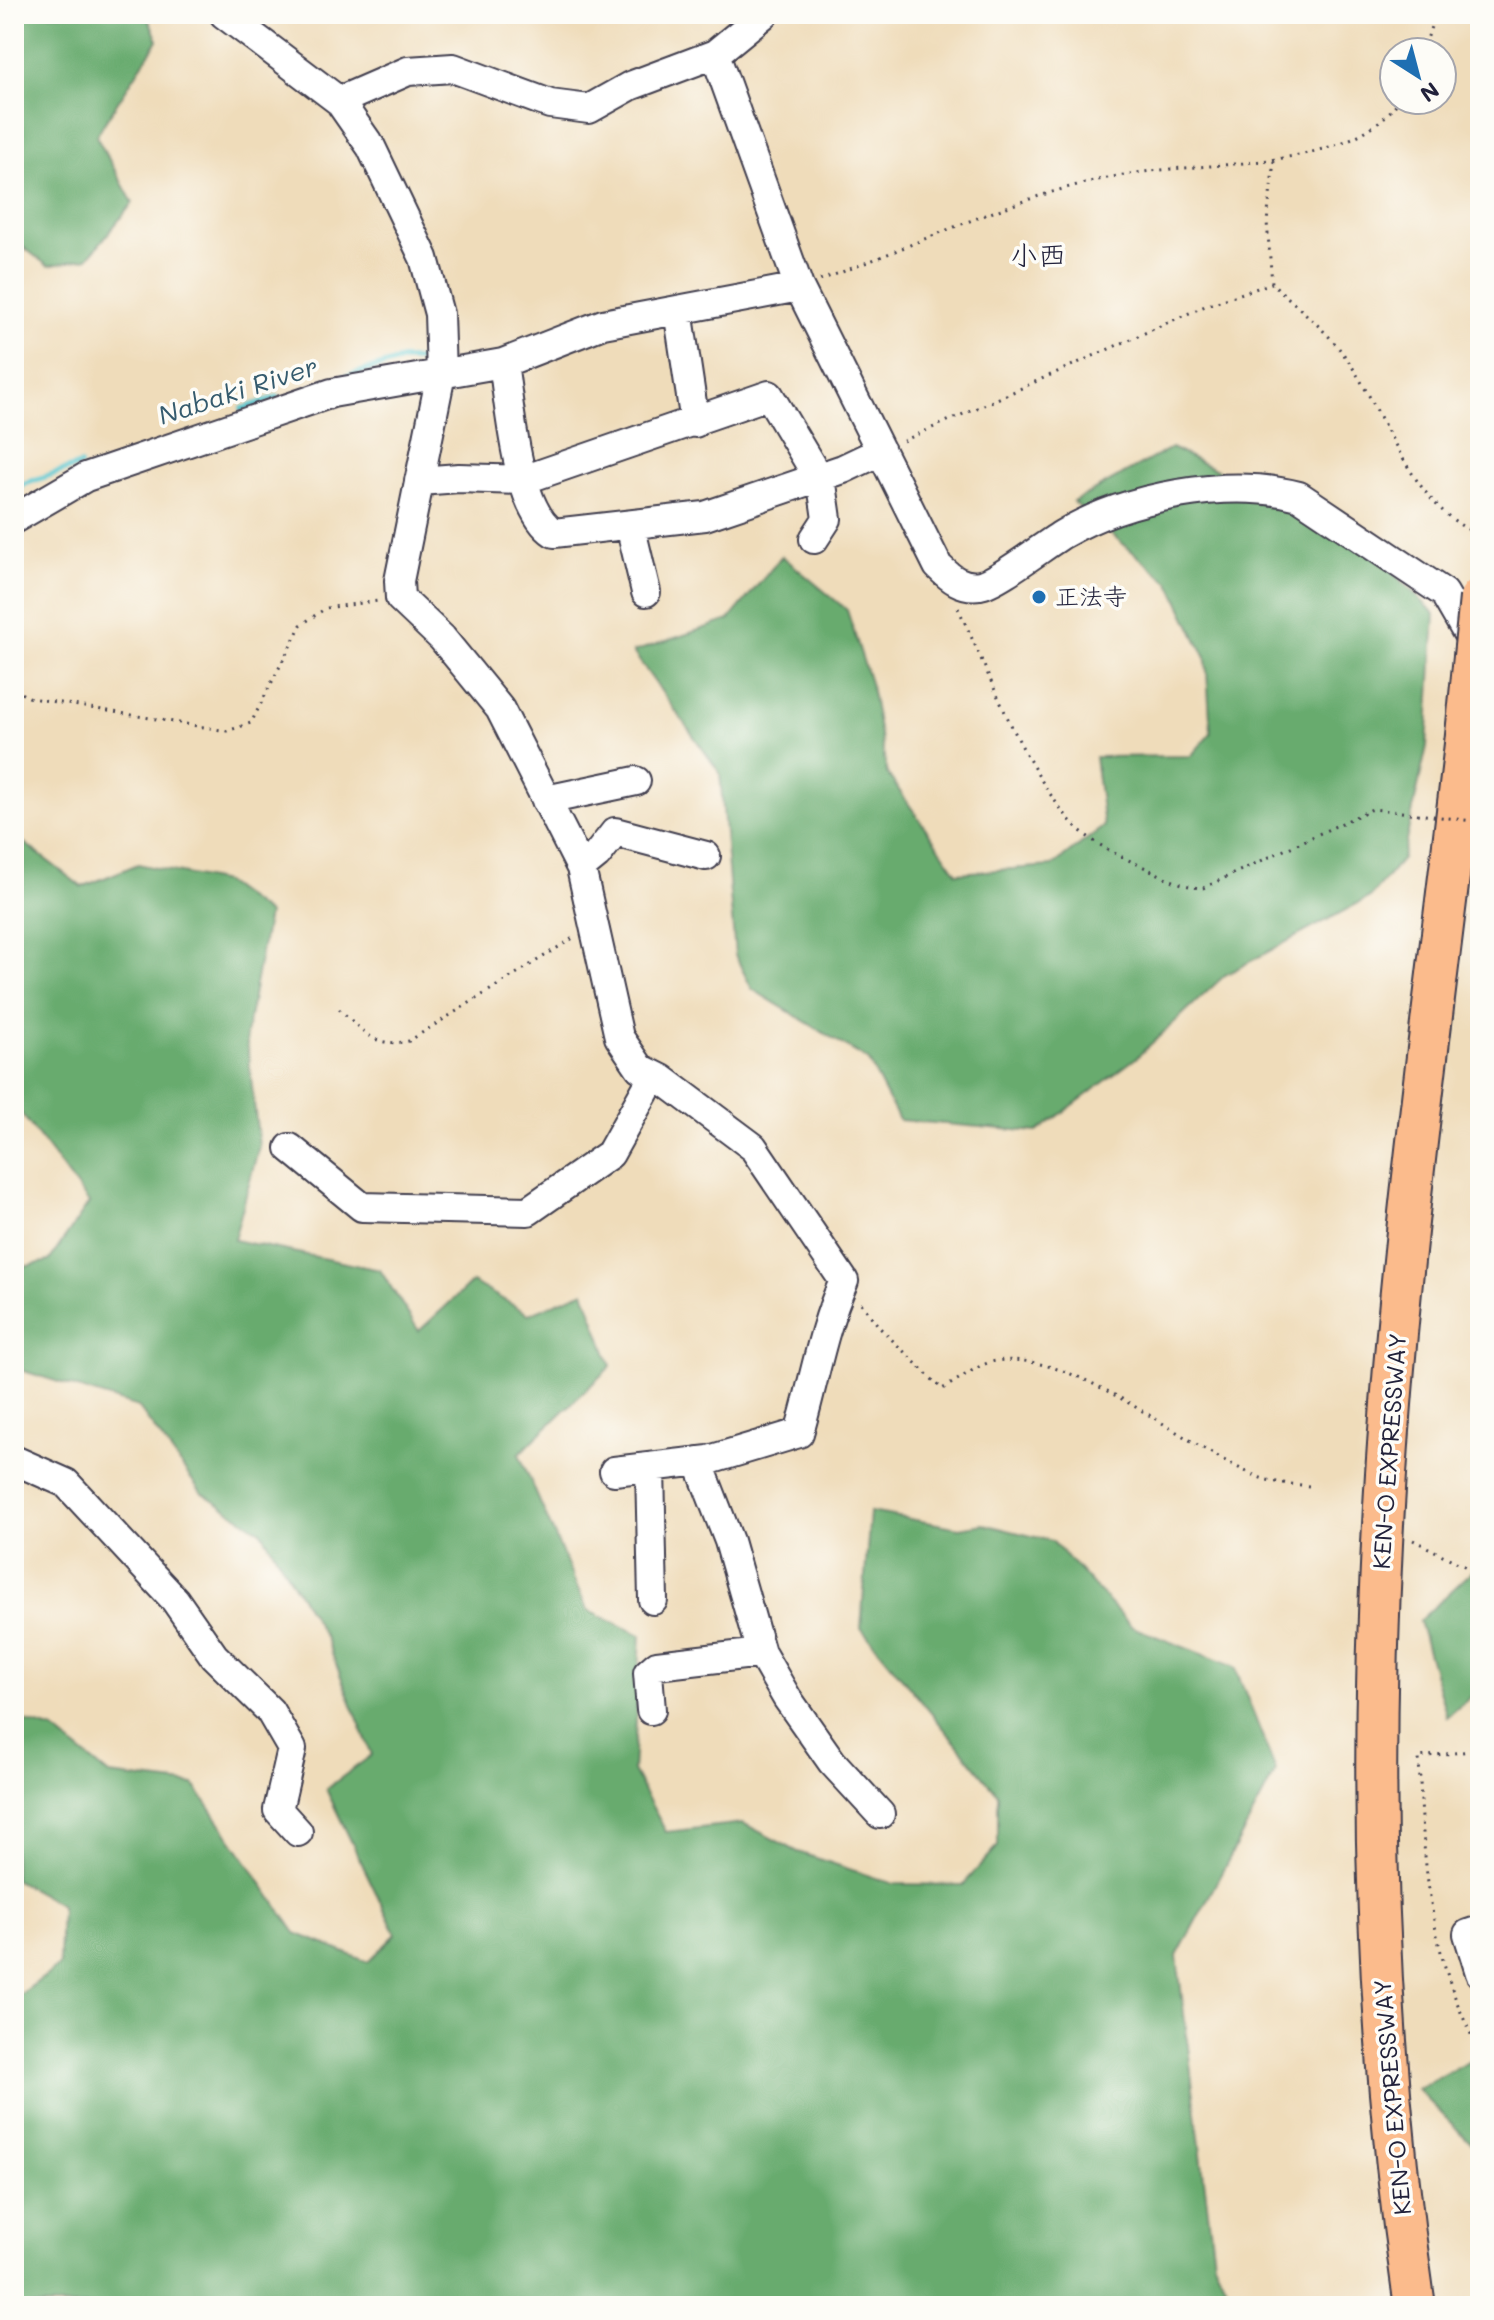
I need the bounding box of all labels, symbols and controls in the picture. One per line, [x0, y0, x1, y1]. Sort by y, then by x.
north arrow [1378, 36, 1458, 116]
text: N [1415, 76, 1445, 109]
district label: 小西 [1010, 236, 1066, 272]
water label: Nabaki River [154, 348, 322, 432]
place label: 正法寺 [1055, 580, 1127, 611]
marker: 正法寺 [1030, 588, 1048, 606]
street label: KEN-O EXPRESSWAY [1365, 1332, 1412, 1570]
street label: KEN-O EXPRESSWAY [1366, 1978, 1417, 2216]

